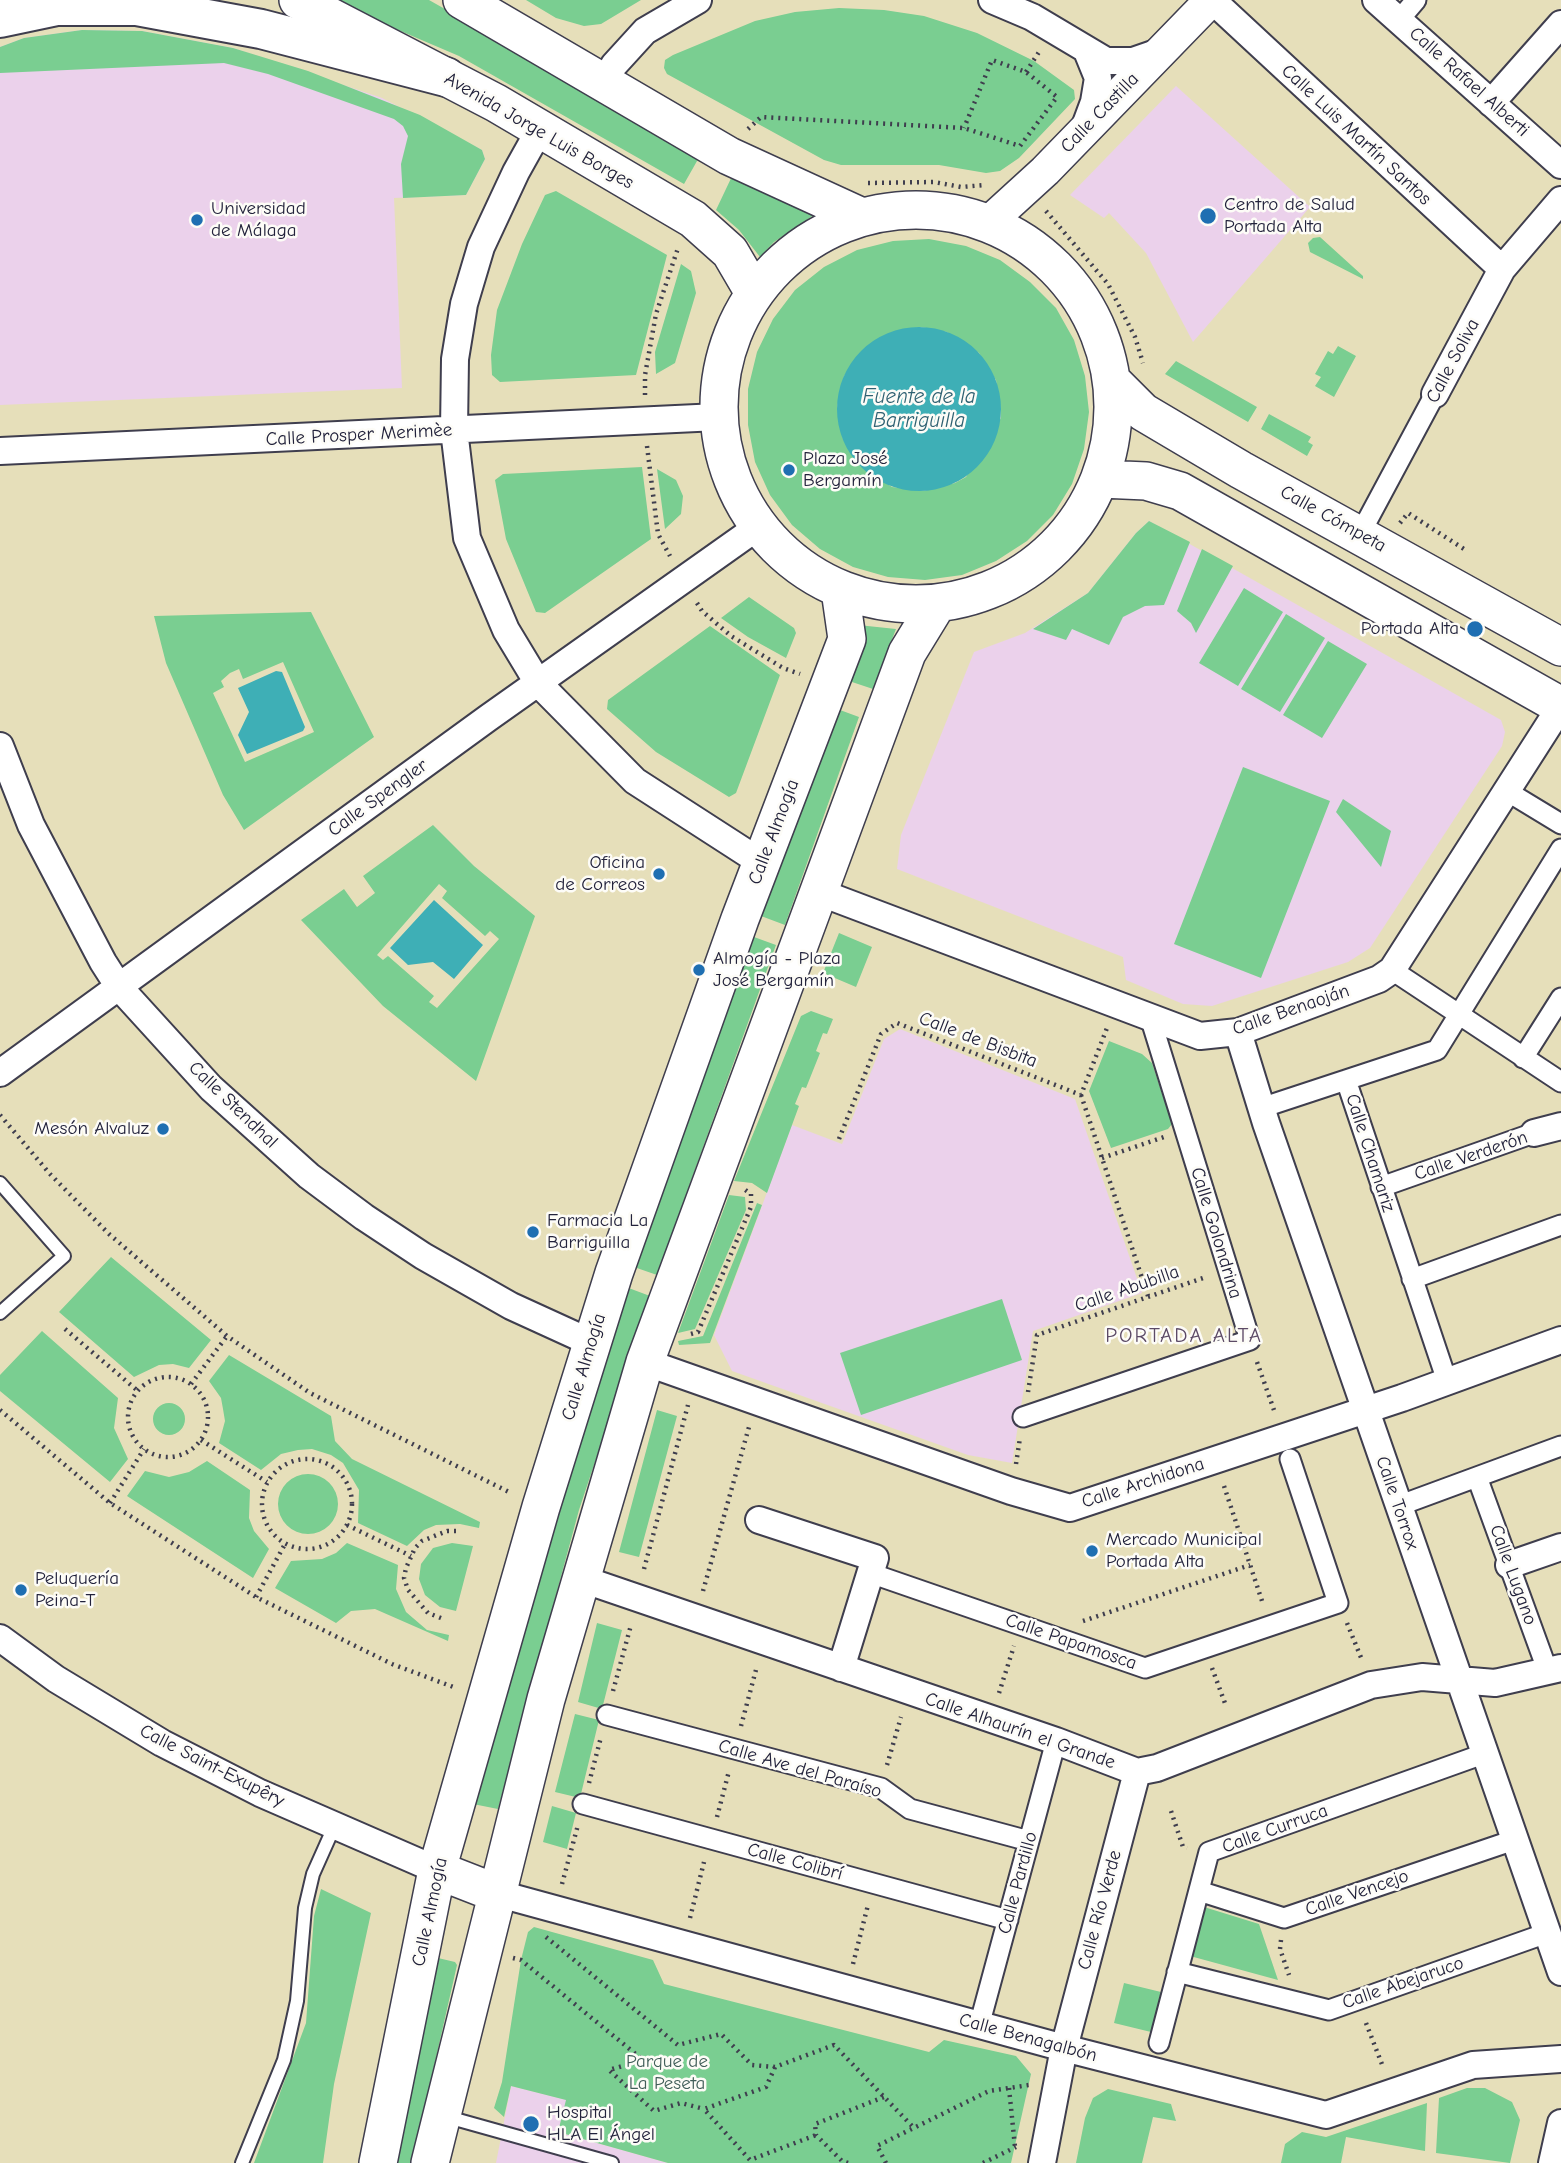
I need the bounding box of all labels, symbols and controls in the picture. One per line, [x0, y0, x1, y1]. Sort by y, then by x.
street label: Calle Rafael Alberti [1404, 22, 1534, 142]
street label: Calle Luis Martín Santos [1276, 60, 1436, 210]
street label: Avenida Jorge Luis Borges [440, 67, 638, 195]
street label: Calle Castilla [1056, 68, 1144, 158]
place label: Centro de Salud Portada Alta [1224, 194, 1355, 238]
place label: Universidad de Málaga [211, 198, 306, 242]
marker: Centro de Salud Portada Alta [1198, 206, 1218, 226]
marker: Universidad de Málaga [189, 212, 205, 228]
street label: Calle Soliva [1421, 315, 1485, 407]
water label: Fuente de la Barriguilla [862, 384, 976, 434]
street label: Calle Prosper Merimèe [265, 419, 453, 451]
place label: Plaza José Bergamín [803, 448, 888, 492]
marker: Plaza José Bergamín [781, 462, 797, 478]
street label: Calle Cómpeta [1276, 481, 1390, 557]
place label: Portada Alta [1361, 618, 1459, 640]
marker: Portada Alta [1465, 619, 1485, 639]
street label: Calle Spengler [324, 754, 432, 842]
street label: Calle Almogía [743, 776, 805, 888]
place label: Oficina de Correos [555, 852, 645, 896]
marker: Oficina de Correos [651, 866, 667, 882]
place label: Almogía - Plaza José Bergamín [713, 948, 841, 992]
marker: Almogía - Plaza José Bergamín [691, 962, 707, 978]
street label: Calle Benaoján [1230, 979, 1352, 1041]
street label: Calle de Bisbita [916, 1007, 1040, 1073]
street label: Calle Stendhal [184, 1057, 282, 1153]
street label: Calle Chamariz [1340, 1091, 1400, 1215]
place label: Mesón Alvaluz [34, 1118, 149, 1140]
marker: Mesón Alvaluz [155, 1121, 171, 1137]
street label: Calle Verderón [1411, 1126, 1531, 1186]
street label: Calle Golondrina [1185, 1165, 1247, 1301]
place label: Farmacia La Barriguilla [547, 1210, 648, 1254]
marker: Farmacia La Barriguilla [525, 1224, 541, 1240]
street label: Calle Abubilla [1072, 1260, 1182, 1318]
street label: Calle Almogía [557, 1311, 611, 1423]
district label: PORTADA ALTA [1107, 1323, 1261, 1349]
street label: Calle Archidona [1079, 1452, 1207, 1514]
street label: Calle Torrox [1370, 1453, 1424, 1553]
street label: Calle Lugano [1484, 1522, 1542, 1628]
place label: Mercado Municipal Portada Alta [1106, 1529, 1262, 1573]
marker: Mercado Municipal Portada Alta [1084, 1543, 1100, 1559]
place label: Peluquería Peina-T [35, 1568, 119, 1612]
marker: Peluquería Peina-T [13, 1582, 29, 1598]
street label: Calle Papamosca [1002, 1609, 1140, 1675]
street label: Calle Alhaurín el Grande [922, 1688, 1118, 1774]
street label: Calle Saint-Exupêry [136, 1720, 288, 1812]
street label: Calle Ave del Paraíso [716, 1735, 884, 1803]
street label: Calle Curruca [1219, 1799, 1331, 1859]
street label: Calle Pardillo [993, 1829, 1043, 1937]
street label: Calle Colibrí [745, 1838, 845, 1886]
street label: Calle Río Verde [1073, 1848, 1127, 1972]
street label: Calle Almogía [407, 1855, 453, 1969]
street label: Calle Vencejo [1302, 1865, 1412, 1921]
street label: Calle Abejaruco [1339, 1952, 1467, 2014]
street label: Calle Benagalbón [956, 2009, 1100, 2067]
park label: Parque de La Peseta [626, 2051, 708, 2095]
place label: Hospital HLA El Ángel [547, 2102, 655, 2146]
marker: Hospital HLA El Ángel [521, 2114, 541, 2134]

